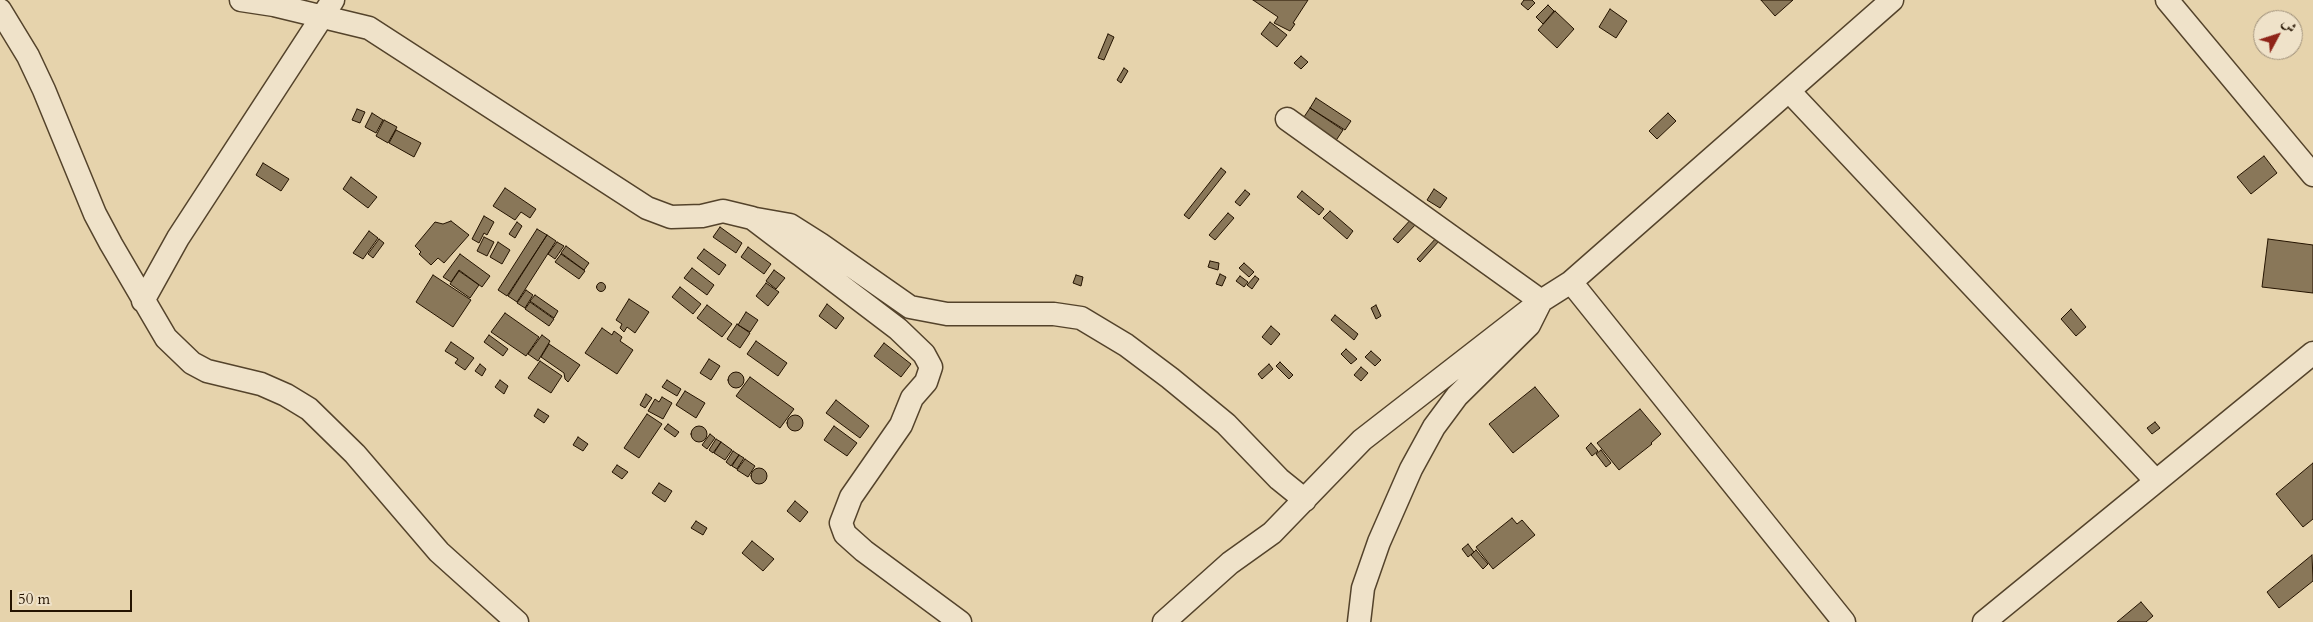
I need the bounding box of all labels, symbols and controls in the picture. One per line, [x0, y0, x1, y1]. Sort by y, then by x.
north arrow [2253, 10, 2303, 60]
text: ش [2277, 14, 2301, 37]
scale bar [12, 580, 135, 612]
text: 50 m [18, 589, 50, 609]

